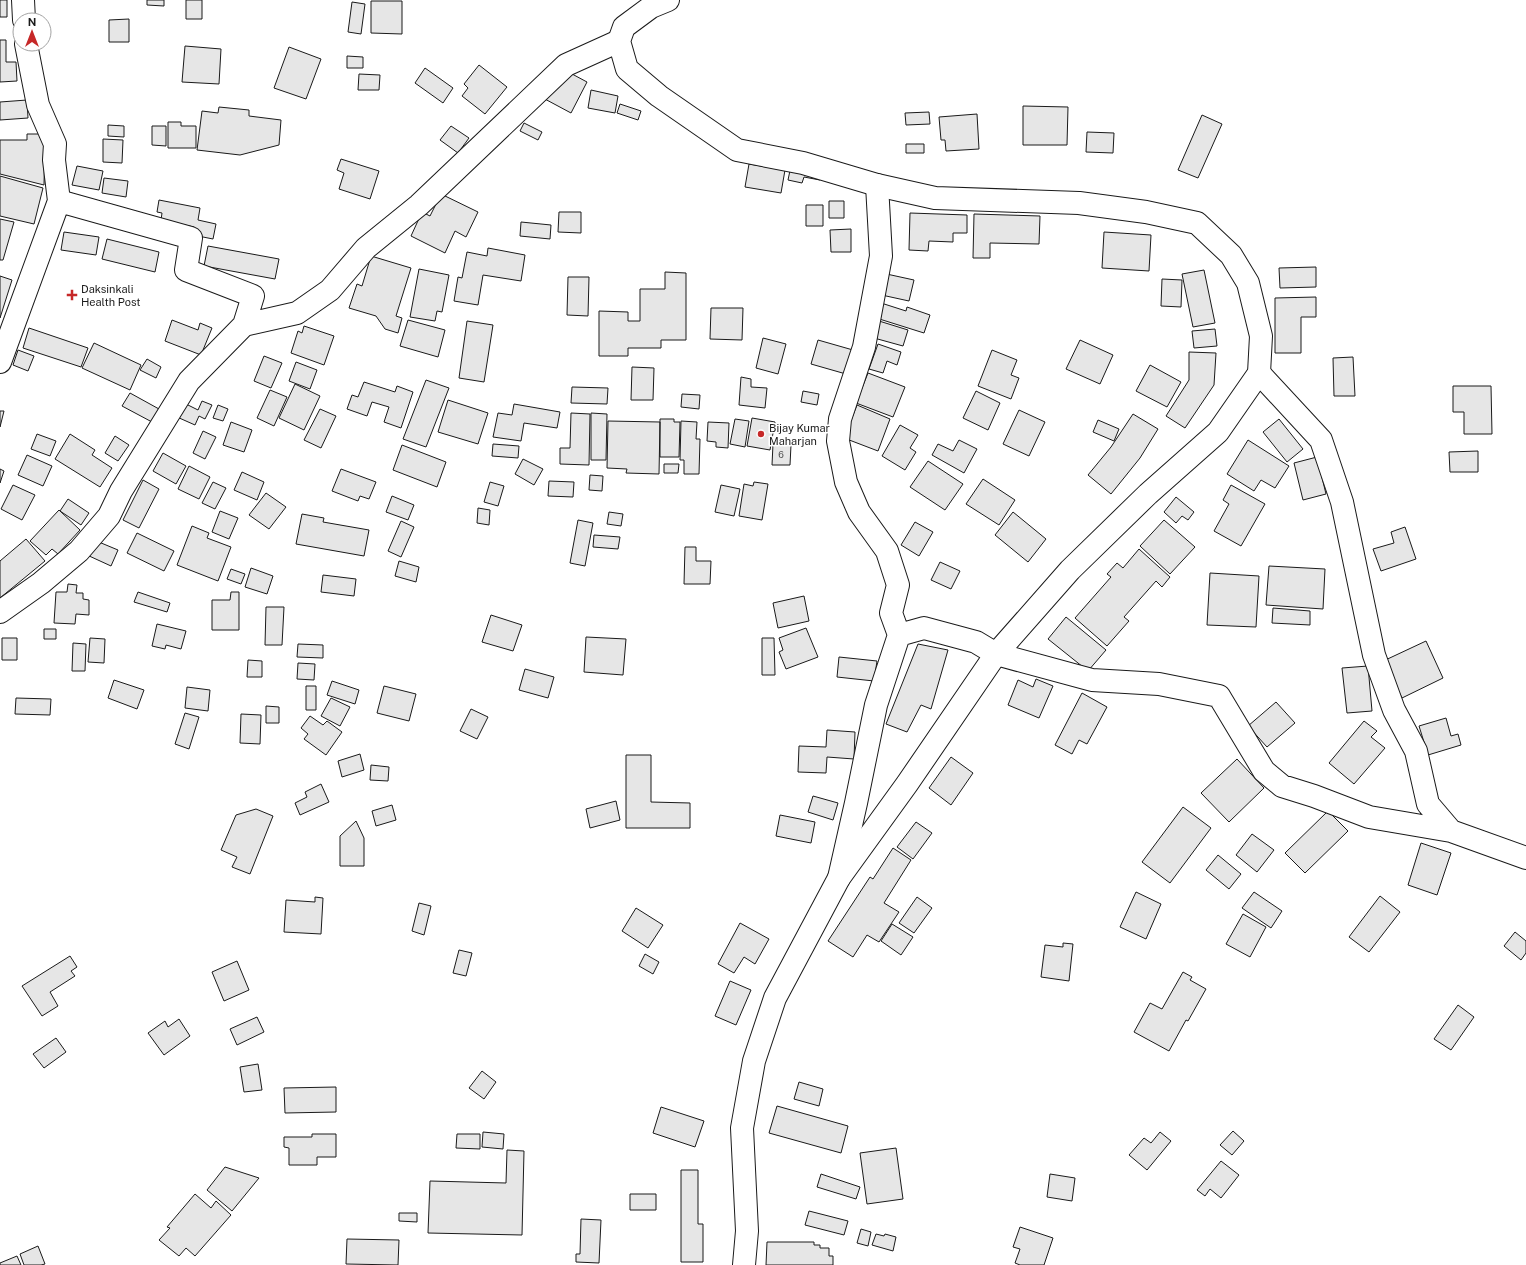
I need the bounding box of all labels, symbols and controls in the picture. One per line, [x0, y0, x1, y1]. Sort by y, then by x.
north arrow [12, 12, 52, 52]
text: N [28, 16, 36, 28]
place label: Daksinkali Health Post [81, 283, 141, 308]
marker: Daksinkali Health Post [66, 289, 78, 301]
place label: Bijay Kumar Maharjan [769, 422, 830, 447]
marker: Bijay Kumar Maharjan [756, 429, 766, 439]
house number: 6 [778, 449, 784, 460]

